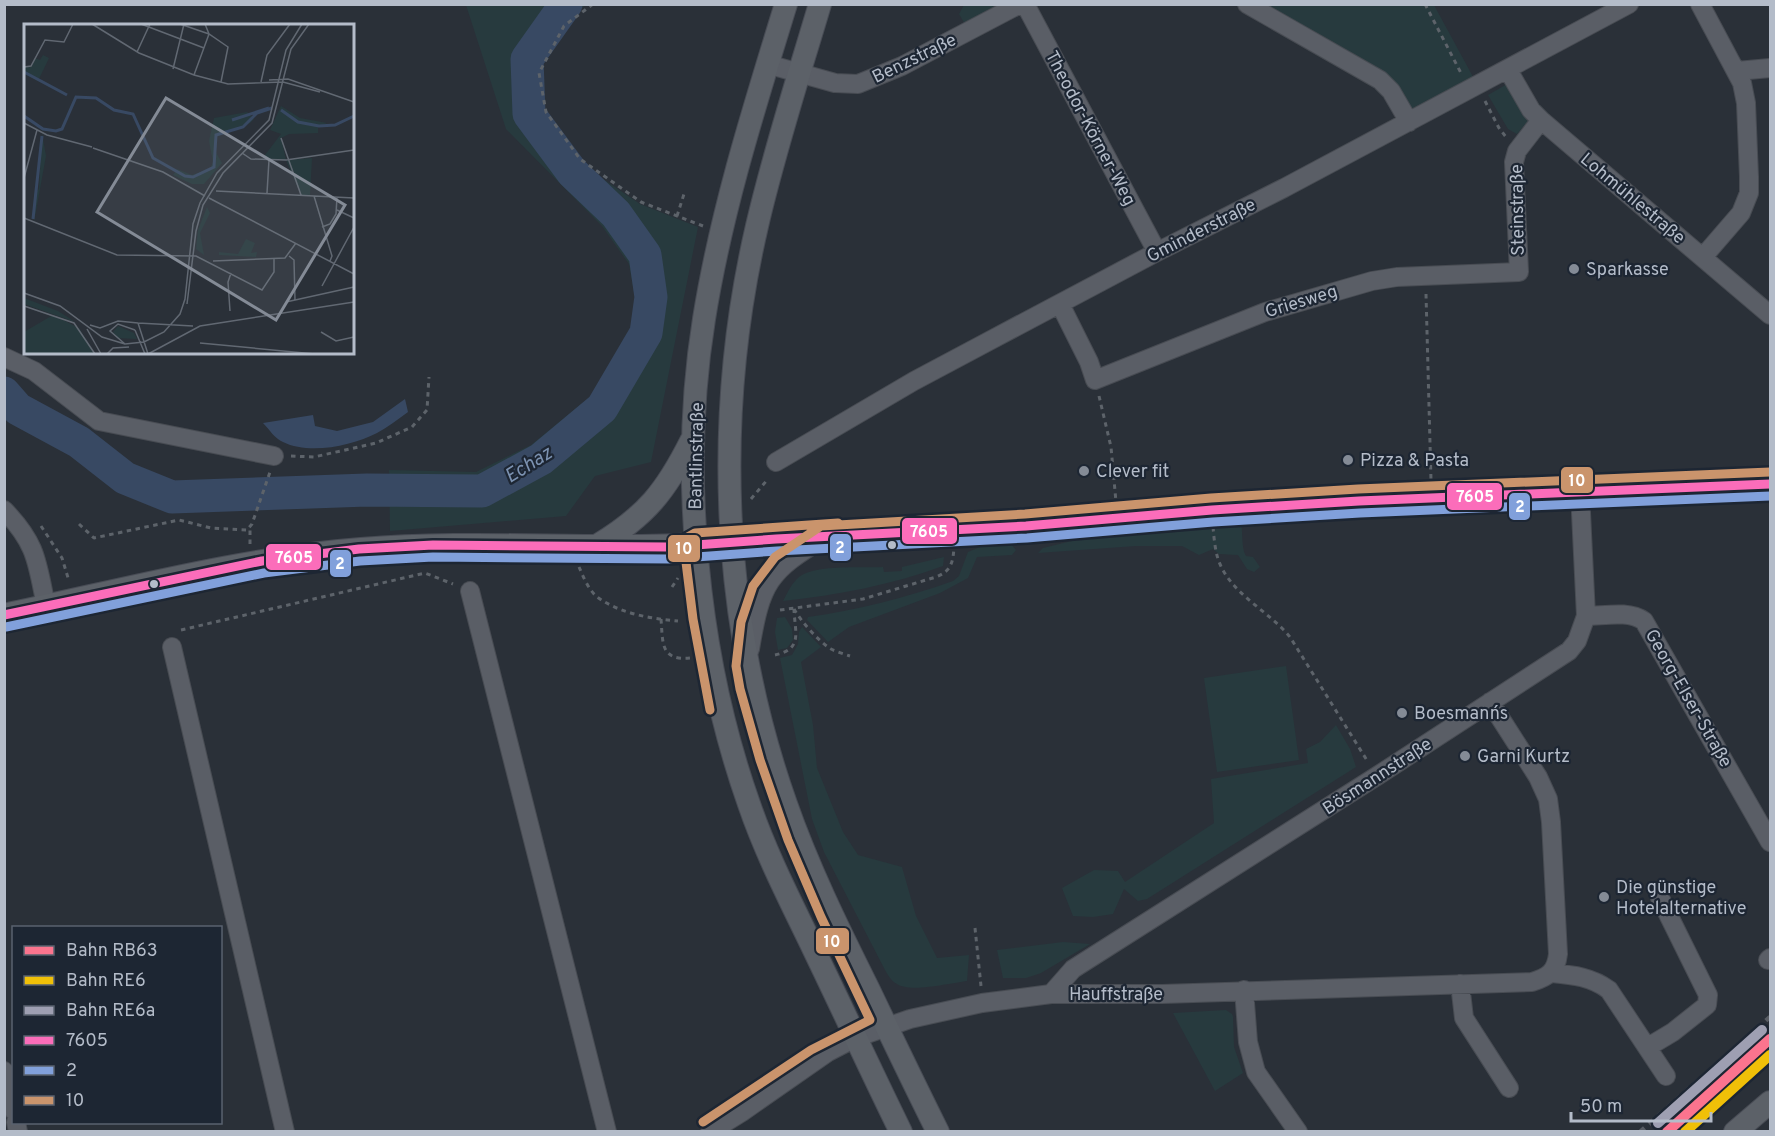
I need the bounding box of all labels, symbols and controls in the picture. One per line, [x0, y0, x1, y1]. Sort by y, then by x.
inset map [24, 24, 354, 354]
street label: Benzstraße [869, 29, 961, 90]
street label: Theodor-Körner-Weg [1039, 47, 1140, 210]
street label: Lohmühlestraße [1575, 148, 1689, 250]
street label: Steinstraße [1506, 164, 1531, 256]
street label: Gminderstraße [1143, 194, 1260, 269]
place label: Sparkasse [1586, 259, 1669, 282]
marker: Sparkasse [1567, 262, 1581, 276]
street label: Griesweg [1262, 281, 1340, 324]
street label: Bantlinstraße [685, 402, 710, 510]
water label: Echaz [500, 440, 559, 490]
place label: Pizza & Pasta [1360, 450, 1469, 473]
marker: Pizza & Pasta [1341, 453, 1355, 467]
place label: Clever fit [1096, 461, 1169, 484]
marker: Clever fit [1077, 464, 1091, 478]
line badge: 10 [1560, 466, 1594, 494]
text: 10 [1569, 472, 1585, 492]
line badge: 7605 [1446, 482, 1503, 511]
text: 7605 [1456, 488, 1494, 508]
line badge: 2 [1508, 492, 1531, 521]
text: 2 [1515, 498, 1525, 518]
line badge: 7605 [901, 517, 958, 545]
text: 7605 [910, 523, 948, 543]
line badge: 2 [829, 533, 852, 562]
line badge: 10 [667, 534, 701, 563]
text: 2 [835, 539, 845, 559]
unlabelled marker [886, 539, 898, 551]
text: 10 [676, 540, 692, 560]
line badge: 7605 [265, 543, 322, 571]
text: 7605 [275, 549, 313, 569]
line badge: 2 [329, 549, 352, 578]
text: 2 [335, 555, 345, 575]
unlabelled marker [148, 578, 160, 590]
street label: Georg-Elser-Straße [1639, 626, 1737, 772]
place label: Boesmann´s [1414, 703, 1508, 726]
marker: Boesmann´s [1395, 706, 1409, 720]
street label: Bösmannstraße [1319, 733, 1437, 821]
place label: Garni Kurtz [1477, 746, 1570, 769]
marker: Garni Kurtz [1458, 749, 1472, 763]
place label: Die günstige Hotelalternative [1616, 877, 1746, 921]
marker: Die günstige Hotelalternative [1597, 890, 1611, 904]
legend [12, 926, 222, 1124]
line badge: 10 [815, 927, 850, 955]
text: 10 [824, 933, 840, 953]
text: Bahn RB63 [66, 940, 158, 963]
text: Bahn RE6 [66, 970, 146, 993]
street label: Hauffstraße [1069, 984, 1163, 1007]
text: Bahn RE6a [66, 1000, 155, 1023]
text: 7605 [66, 1030, 108, 1053]
text: 2 [66, 1060, 77, 1083]
scale bar [1571, 1085, 1710, 1123]
text: 10 [66, 1090, 84, 1113]
text: 50 m [1580, 1096, 1622, 1119]

